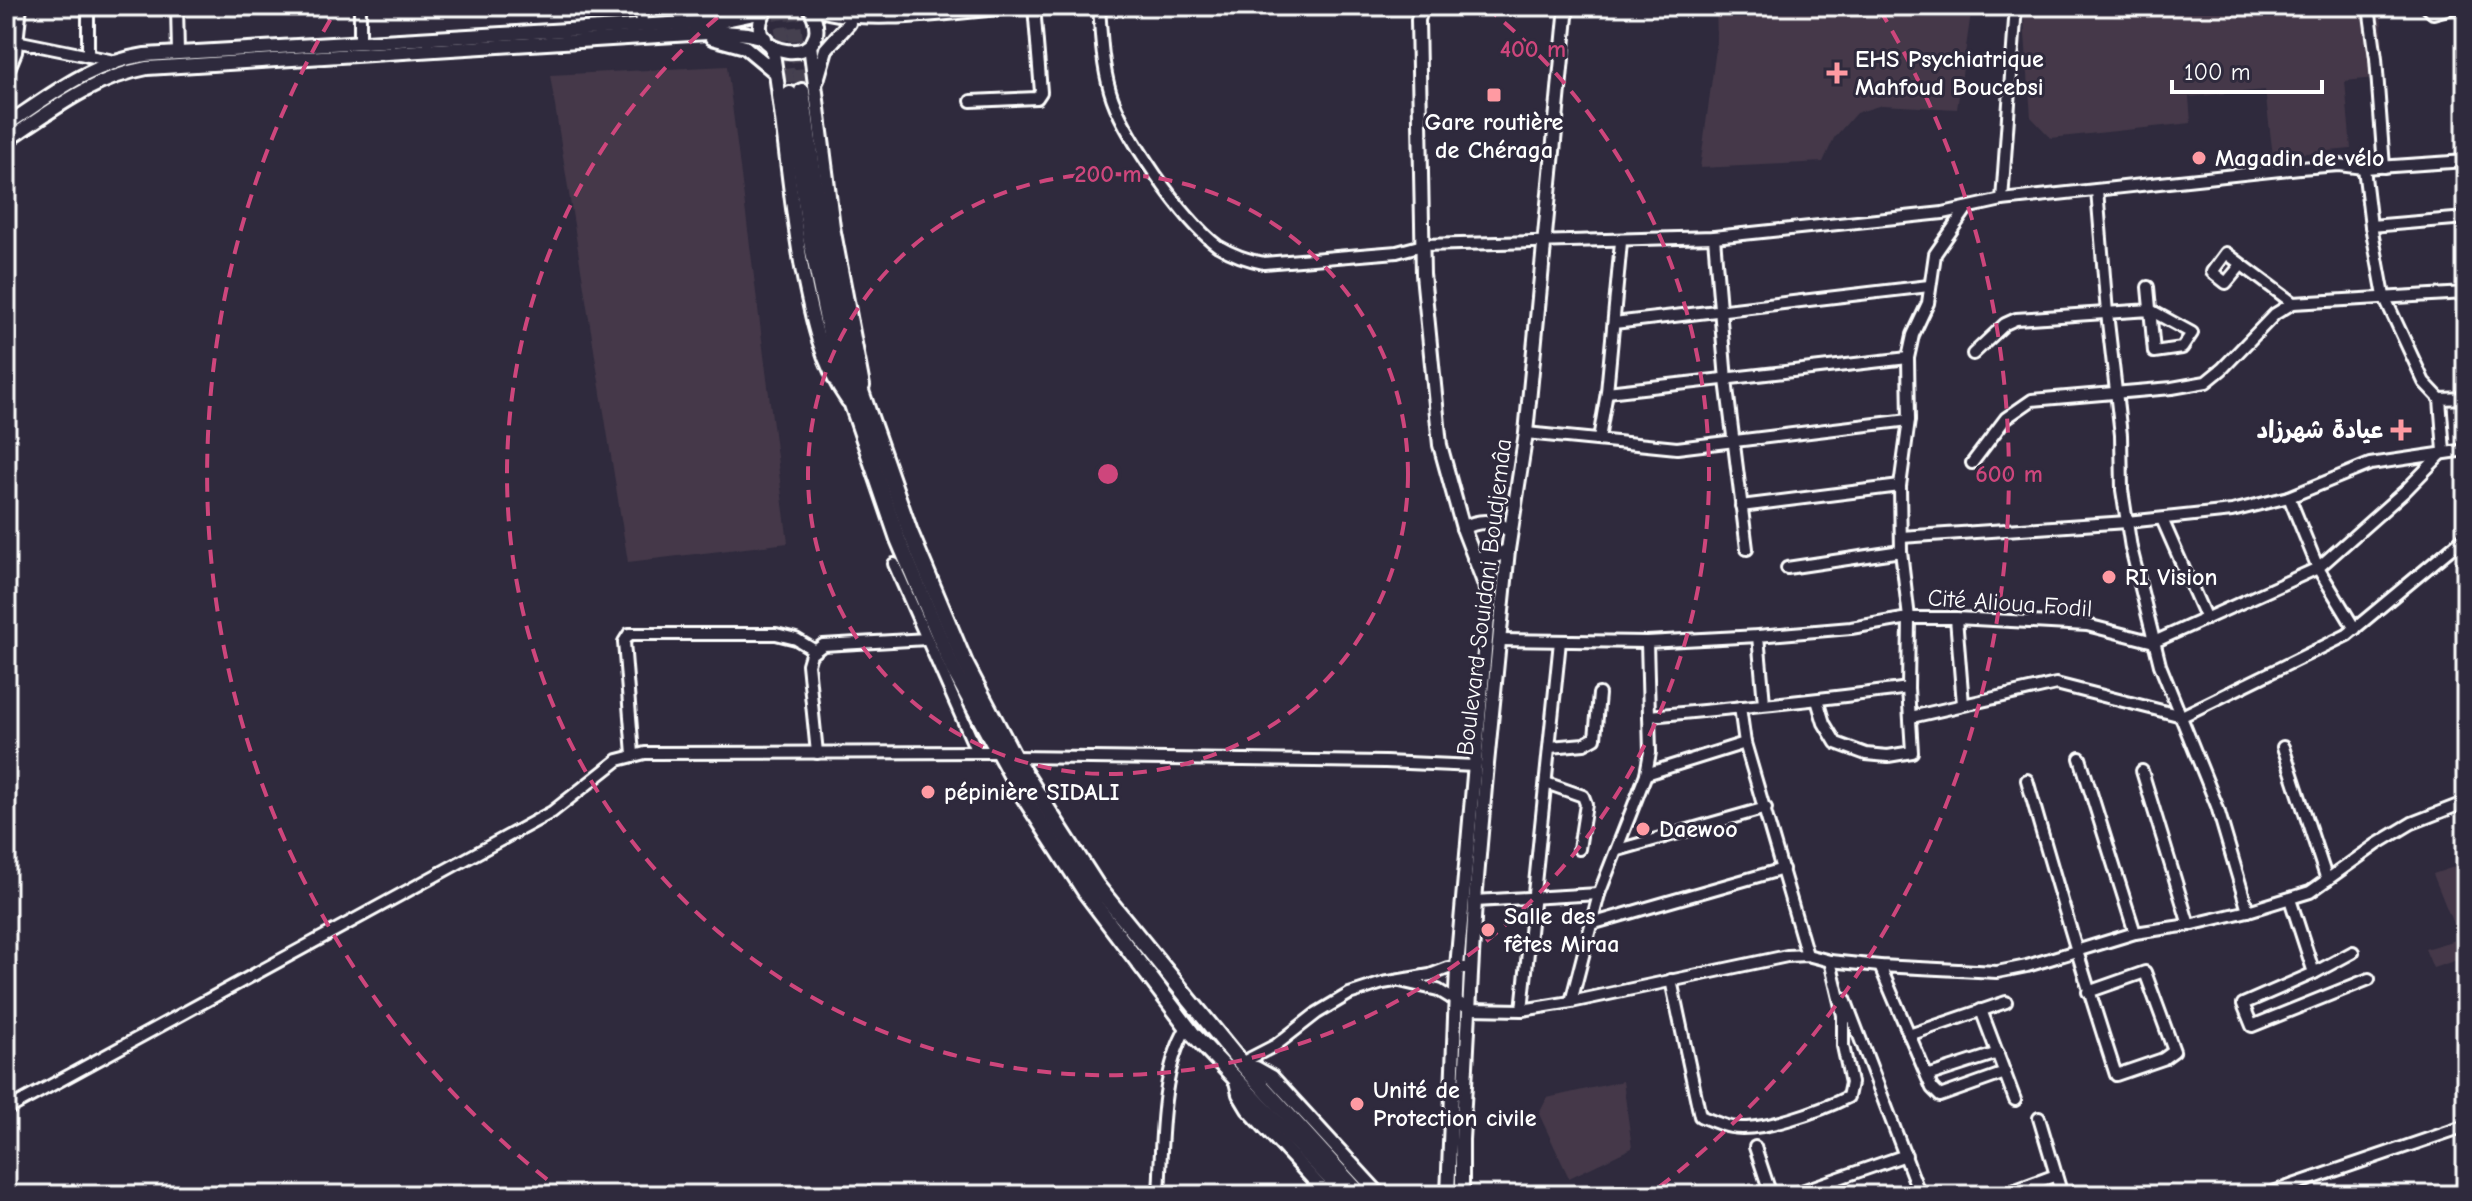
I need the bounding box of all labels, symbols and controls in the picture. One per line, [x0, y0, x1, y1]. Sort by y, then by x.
text: 400 m [1500, 35, 1566, 63]
scale bar [2172, 44, 2322, 94]
place label: EHS Psychiatrique Mahfoud Boucebsi [1855, 45, 2044, 101]
text: 100 m [2184, 58, 2251, 86]
marker: EHS Psychiatrique Mahfoud Boucebsi [1826, 62, 1848, 84]
marker: Gare routière de Chéraga [1485, 86, 1503, 104]
place label: Gare routière de Chéraga [1425, 108, 1564, 164]
place label: Magadin de vélo [2215, 144, 2384, 172]
marker: Magadin de vélo [2190, 149, 2208, 167]
text: 200 m [1074, 160, 1142, 188]
place label: عيادة شهرزاد [2257, 416, 2383, 444]
marker: عيادة شهرزاد [2390, 419, 2412, 441]
street label: Boulevard Souidani Boudjemâa [1451, 437, 1517, 757]
centre of rings [1094, 460, 1122, 488]
text: 600 m [1975, 460, 2043, 488]
place label: RI Vision [2125, 563, 2217, 591]
marker: RI Vision [2100, 568, 2118, 586]
street label: Cité Alioua Fodil [1927, 583, 2093, 623]
place label: pépinière SIDALI [944, 778, 1119, 806]
marker: pépinière SIDALI [919, 783, 937, 801]
place label: Daewoo [1659, 815, 1738, 843]
marker: Daewoo [1634, 820, 1652, 838]
place label: Salle des fêtes Miraa [1503, 902, 1619, 958]
marker: Salle des fêtes Miraa [1479, 921, 1497, 939]
place label: Unité de Protection civile [1373, 1076, 1537, 1132]
marker: Unité de Protection civile [1348, 1095, 1366, 1113]

